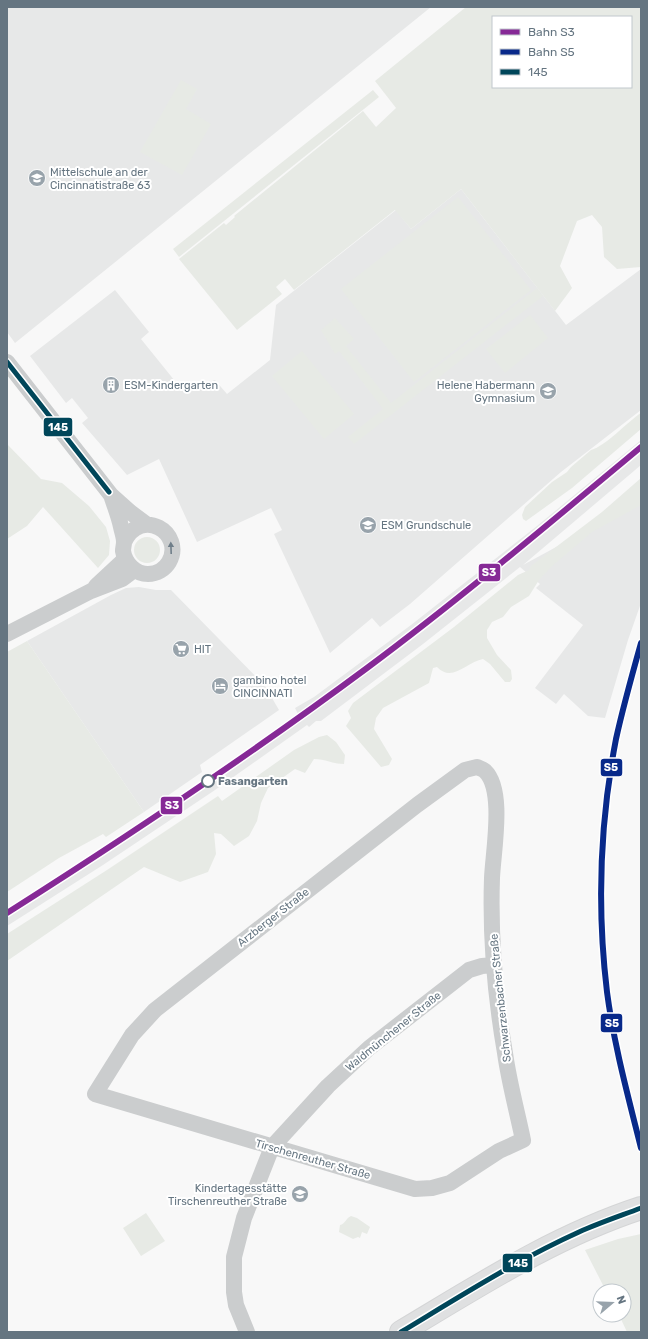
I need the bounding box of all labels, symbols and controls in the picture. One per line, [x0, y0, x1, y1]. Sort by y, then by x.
legend [492, 16, 632, 88]
text: Bahn S3 [528, 25, 575, 39]
text: Bahn S5 [528, 45, 575, 59]
text: 145 [528, 65, 548, 79]
place label: Mittelschule an der Cincinnatistraße 63 [50, 166, 151, 192]
school or university icon: Mittelschule an der Cincinnatistraße 63 [27, 168, 47, 188]
building icon: ESM-Kindergarten [101, 375, 121, 395]
place label: ESM-Kindergarten [124, 379, 218, 392]
place label: Helene Habermann Gymnasium [437, 379, 535, 405]
school or university icon: Helene Habermann Gymnasium [538, 381, 558, 401]
line badge: 145 [43, 417, 73, 437]
text: 145 [48, 421, 68, 434]
school or university icon: ESM Grundschule [358, 515, 378, 535]
place label: ESM Grundschule [381, 519, 471, 532]
one-way arrow [168, 541, 174, 554]
line badge: S3 [478, 563, 501, 582]
text: S3 [482, 566, 496, 579]
supermarket icon: HIT [171, 639, 191, 659]
place label: HIT [194, 643, 212, 656]
place label: gambino hotel CINCINNATI [233, 674, 306, 700]
hotel icon: gambino hotel CINCINNATI [210, 676, 230, 696]
line badge: S5 [600, 758, 623, 777]
text: S5 [604, 761, 618, 774]
marker: Fasangarten [201, 774, 215, 788]
place label: Fasangarten [218, 775, 288, 788]
line badge: S3 [160, 796, 183, 815]
text: S3 [165, 799, 179, 812]
street label: Arzberger Straße [235, 885, 312, 949]
street label: Schwarzenbacher Straße [487, 933, 514, 1063]
street label: Waldmünchener Straße [343, 989, 444, 1074]
line badge: S5 [600, 1013, 623, 1033]
text: S5 [605, 1017, 619, 1030]
street label: Tirschenreuther Straße [254, 1137, 372, 1182]
place label: Kindertagesstätte Tirschenreuther Straße [168, 1182, 287, 1208]
school or university icon: Kindertagesstätte Tirschenreuther Straße [290, 1184, 310, 1204]
line badge: 145 [502, 1253, 533, 1273]
text: 145 [508, 1257, 528, 1270]
north arrow [592, 1283, 632, 1323]
text: N [614, 1294, 628, 1306]

